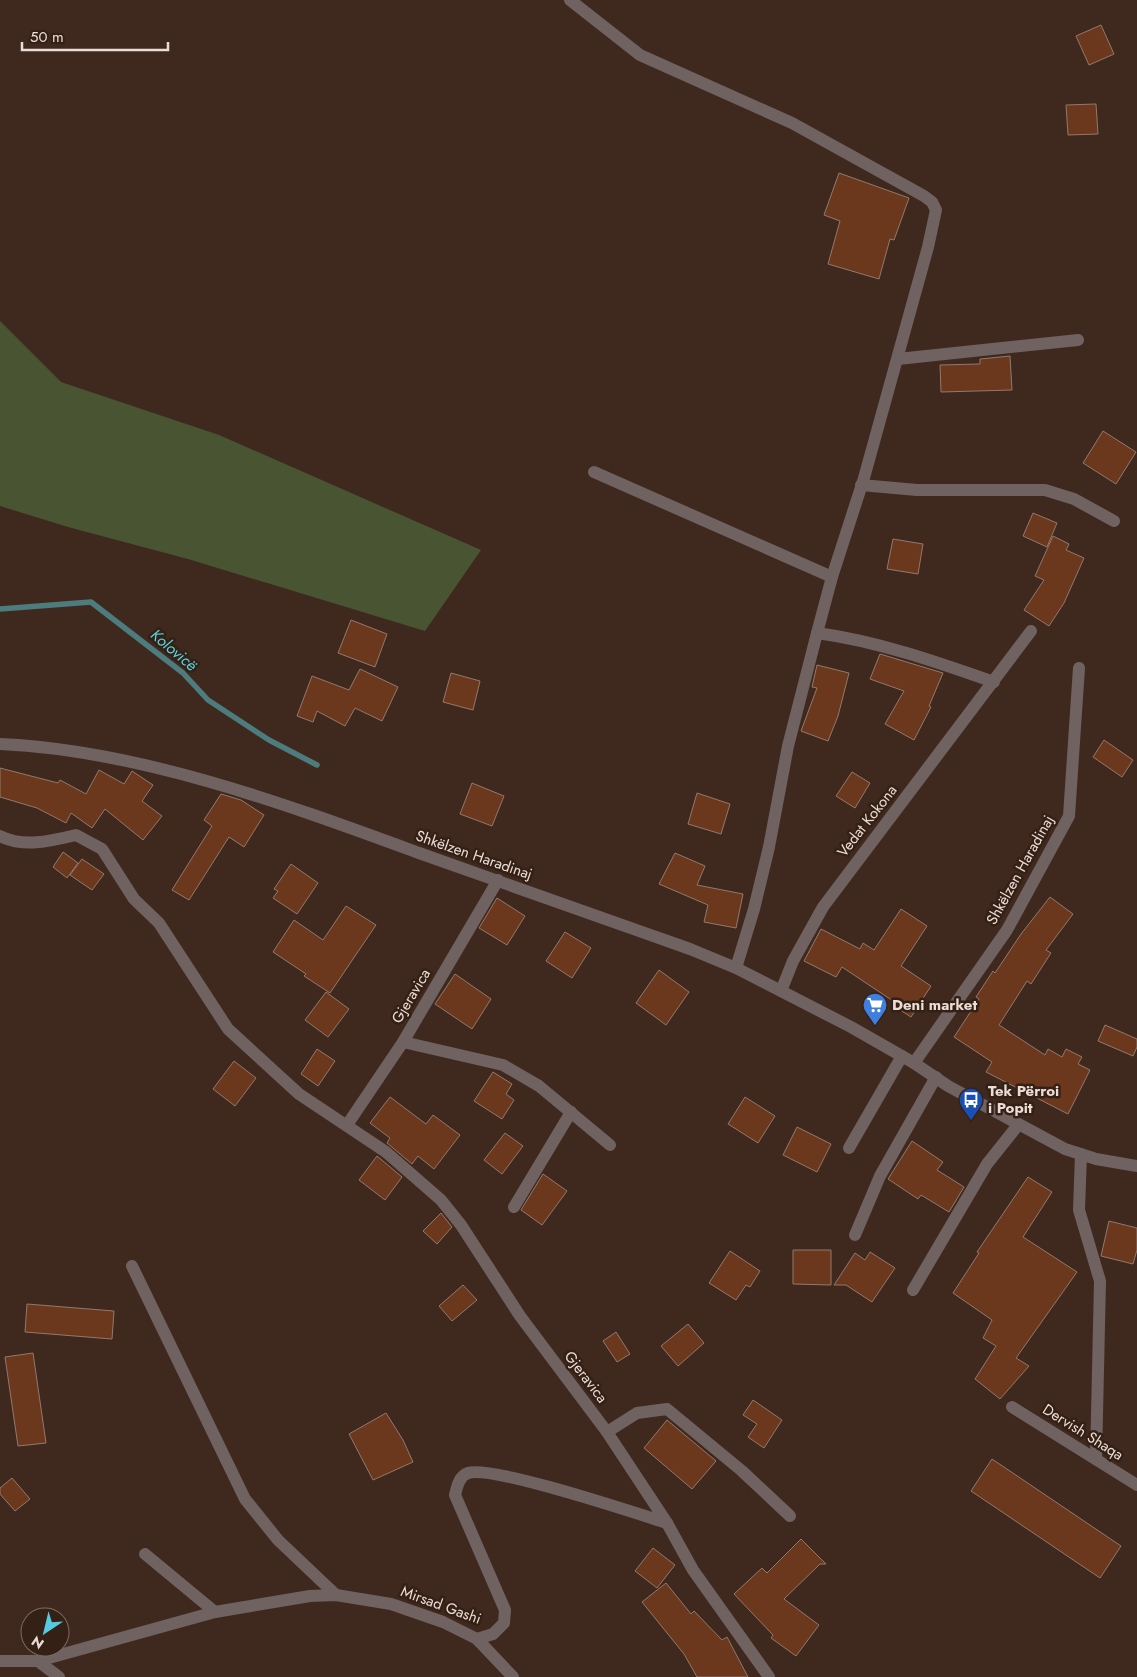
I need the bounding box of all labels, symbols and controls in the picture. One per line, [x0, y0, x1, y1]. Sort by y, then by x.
scale bar [22, 20, 169, 52]
text: 50 m [30, 26, 64, 48]
water label: Kolovicë [146, 624, 202, 676]
street label: Vedat Kokona [832, 780, 902, 862]
street label: Shkëlzen Haradinaj [981, 811, 1059, 929]
street label: Shkëlzen Haradinaj [413, 825, 535, 885]
street label: Gjeravica [386, 964, 436, 1028]
supermarket icon: Deni market [862, 992, 888, 1026]
place label: Deni market [892, 994, 977, 1016]
place label: Tek Përroi i Popit [988, 1080, 1059, 1119]
bus stop icon: Tek Përroi i Popit [958, 1087, 984, 1121]
street label: Gjeravica [559, 1346, 613, 1408]
street label: Dervish Shaqa [1038, 1398, 1128, 1466]
street label: Mirsad Gashi [398, 1580, 484, 1630]
north arrow [20, 1607, 70, 1657]
text: N [27, 1631, 48, 1654]

